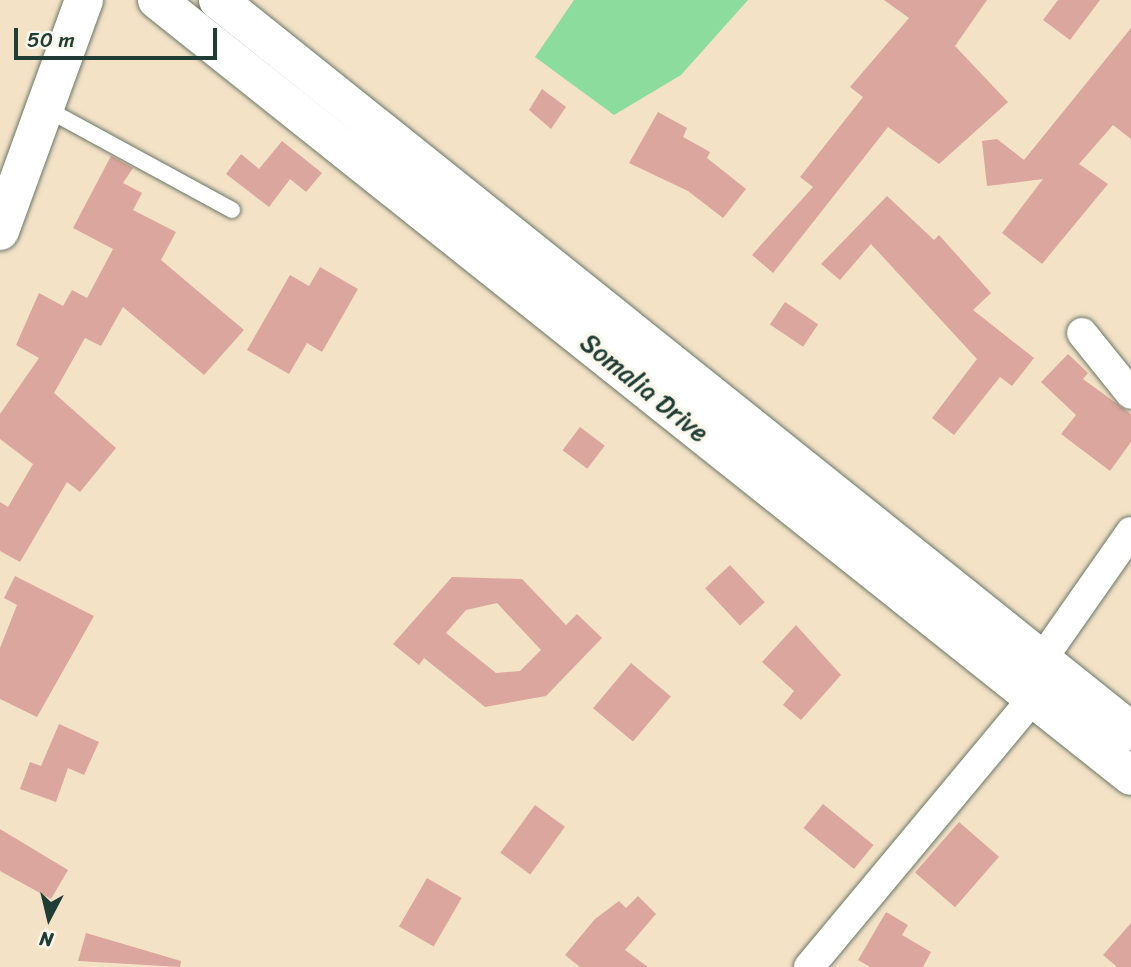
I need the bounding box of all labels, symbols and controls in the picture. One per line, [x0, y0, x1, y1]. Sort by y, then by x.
scale bar [18, 14, 220, 58]
text: 50 m [27, 21, 75, 59]
street label: Somalia Drive [574, 327, 714, 449]
north arrow [14, 883, 84, 953]
text: N [38, 922, 55, 957]

